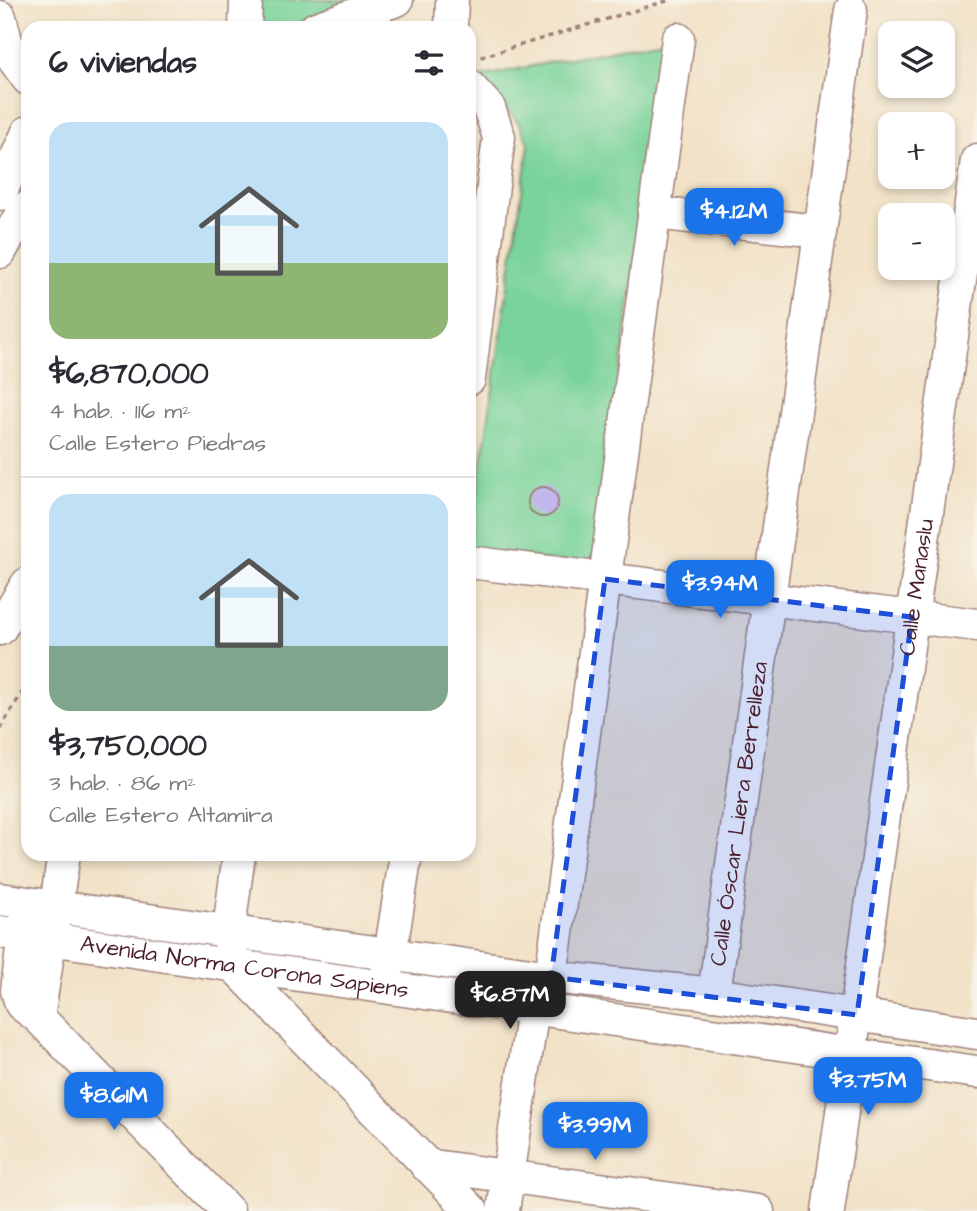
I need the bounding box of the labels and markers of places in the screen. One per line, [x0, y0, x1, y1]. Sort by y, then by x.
pin: $4.12M [677, 188, 791, 248]
pin: $3.94M [663, 560, 777, 620]
pin: $6.87M [453, 972, 567, 1031]
pin: $3.75M [811, 1058, 925, 1117]
pin: $8.61M [57, 1072, 171, 1132]
pin: $3.99M [538, 1102, 652, 1162]

